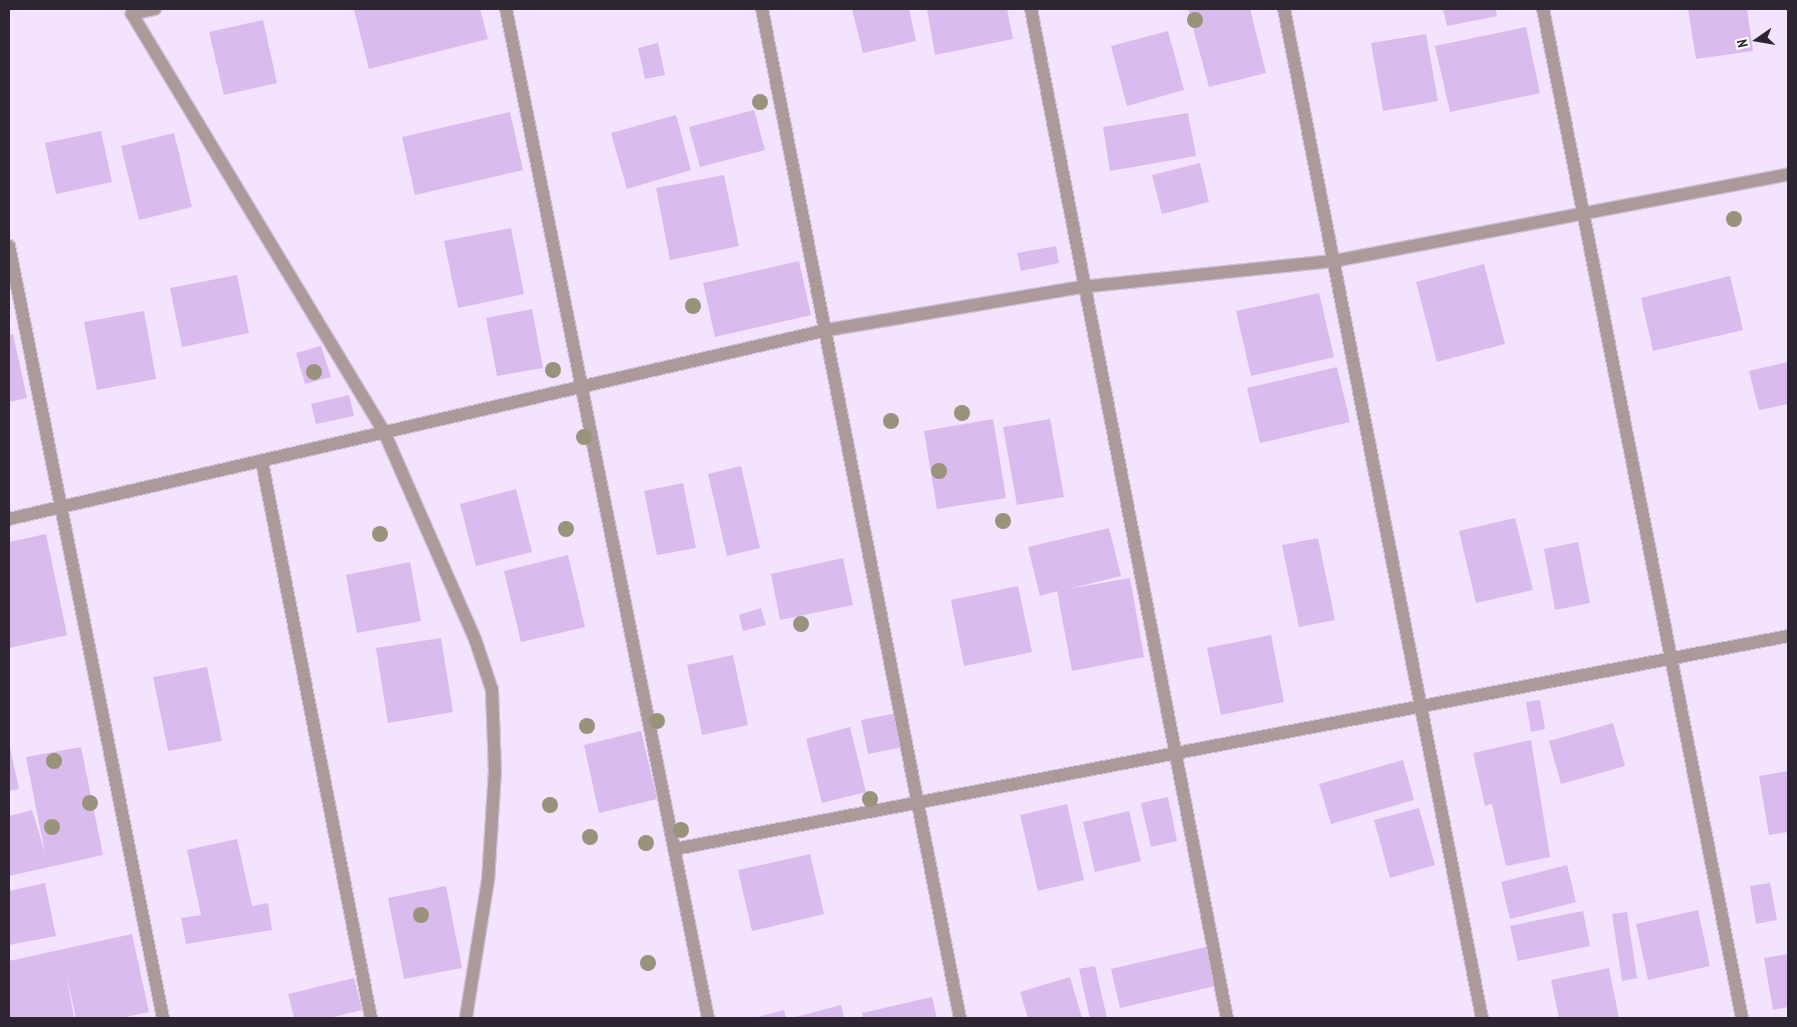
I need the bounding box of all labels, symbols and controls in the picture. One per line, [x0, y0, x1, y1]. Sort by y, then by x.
north arrow [1732, 15, 1782, 65]
text: N [1733, 38, 1752, 49]

